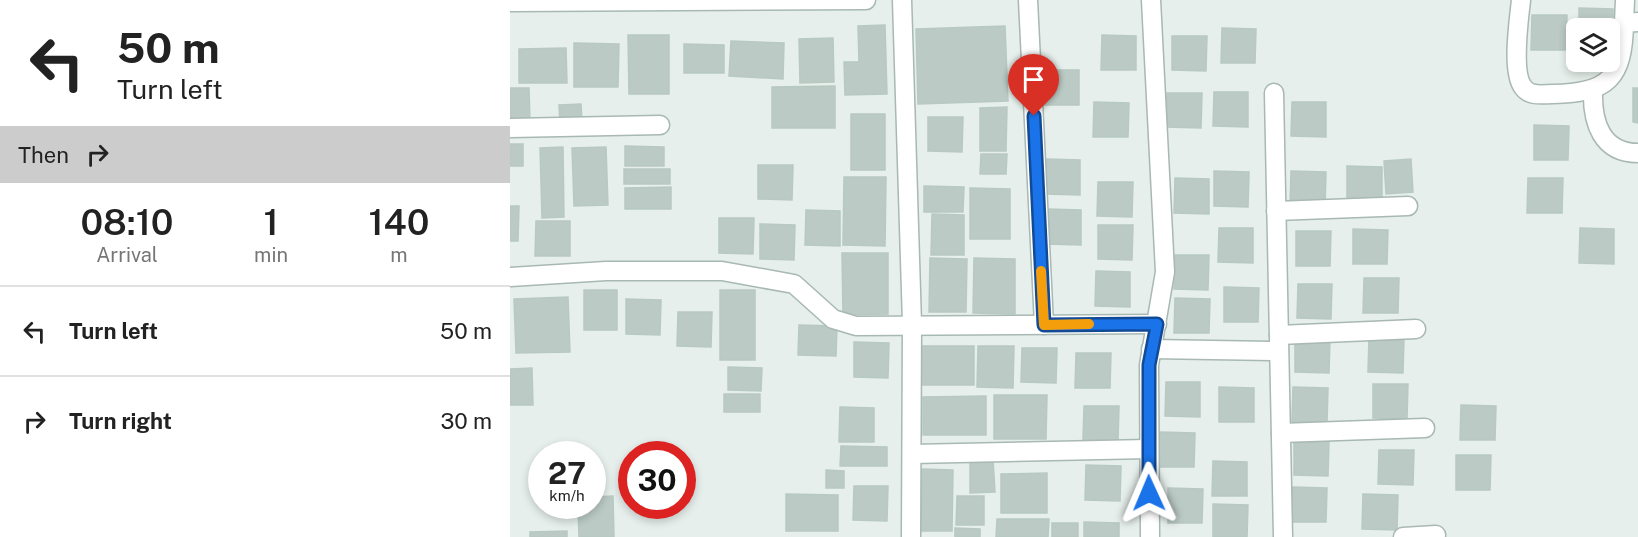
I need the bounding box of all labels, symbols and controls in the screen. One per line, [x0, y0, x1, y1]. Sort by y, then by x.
map controls [1566, 18, 1620, 72]
button: layers [1566, 18, 1620, 72]
text: 50 m [117, 23, 220, 72]
icon: left [18, 24, 96, 102]
pin [1008, 54, 1059, 116]
icon: arrive [1017, 63, 1050, 96]
text: Turn left [117, 73, 223, 105]
icon: right [81, 138, 114, 171]
text: Then [18, 142, 69, 168]
text: 08:10 [81, 201, 174, 243]
text: 1 [264, 201, 279, 243]
text: 140 [369, 201, 429, 243]
text: Arrival [96, 243, 158, 267]
text: min [254, 243, 288, 267]
text: m [390, 243, 408, 267]
icon: left [18, 315, 51, 348]
text: Turn left [69, 318, 158, 344]
text: 50 m [440, 318, 492, 344]
icon: right [18, 405, 51, 438]
text: Turn right [69, 408, 172, 434]
text: 30 m [440, 408, 492, 434]
speed limit sign: 30 [618, 441, 696, 519]
text: 27 [548, 455, 586, 491]
position arrow [1117, 461, 1181, 525]
text: km/h [549, 487, 585, 504]

